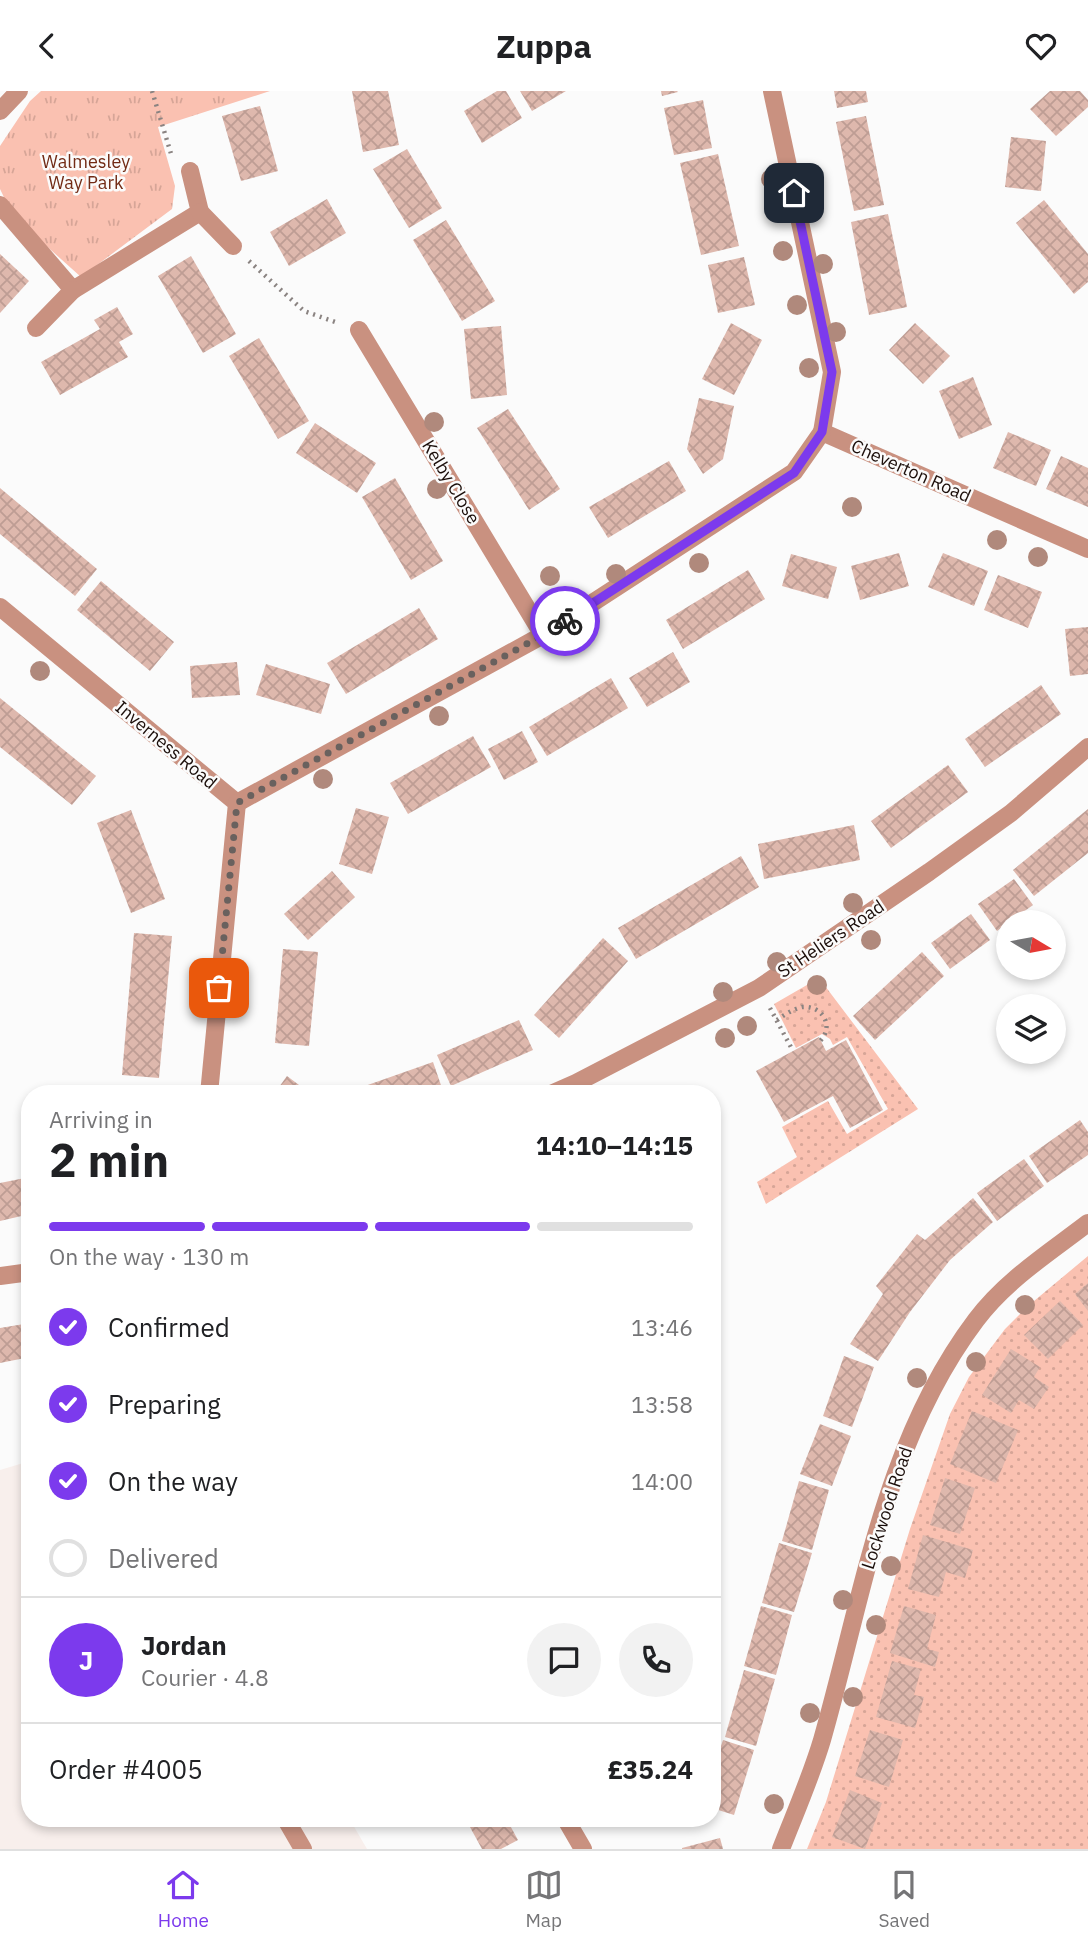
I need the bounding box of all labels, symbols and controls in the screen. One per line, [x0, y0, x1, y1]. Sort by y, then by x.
text: Zuppa [496, 25, 592, 67]
icon: back [28, 27, 66, 65]
icon: heart [1022, 27, 1060, 65]
park label: Walmesley Way Park [42, 150, 130, 194]
pin [764, 163, 824, 223]
icon: home [775, 174, 813, 212]
street label: Cheverton Road [848, 434, 975, 507]
street label: Kelby Close [417, 435, 486, 528]
courier [530, 586, 600, 656]
icon: bike [546, 602, 584, 640]
street label: Inverness Road [111, 695, 222, 794]
street label: St Heliers Road [773, 894, 889, 983]
north arrow [996, 910, 1066, 980]
map controls [996, 910, 1066, 1064]
pin [189, 958, 249, 1018]
icon: bag [200, 969, 238, 1007]
button: layers [996, 994, 1066, 1064]
text: Arriving in [49, 1104, 153, 1134]
text: 14:10–14:15 [536, 1128, 693, 1162]
text: 2 min [49, 1130, 169, 1190]
text: On the way · 130 m [49, 1241, 249, 1271]
icon: check [49, 1308, 87, 1346]
text: Confirmed [108, 1310, 230, 1344]
text: 13:46 [631, 1312, 693, 1342]
icon: check [49, 1385, 87, 1423]
text: Preparing [108, 1387, 221, 1421]
text: 13:58 [631, 1389, 693, 1419]
street label: Lockwood Road [856, 1444, 917, 1572]
icon: check [49, 1462, 87, 1500]
text: On the way [108, 1464, 238, 1498]
text: 14:00 [631, 1466, 693, 1496]
text: Delivered [108, 1541, 219, 1575]
button: chat [527, 1623, 601, 1697]
button: phone [619, 1623, 693, 1697]
text: Jordan [141, 1628, 227, 1662]
text: J [79, 1643, 93, 1677]
text: Courier · 4.8 [141, 1662, 269, 1692]
text: Order #4005 [49, 1752, 203, 1786]
text: £35.24 [607, 1752, 693, 1786]
tab: Home [158, 1866, 209, 1932]
tab: Map [525, 1866, 563, 1932]
tab: Saved [878, 1866, 930, 1932]

